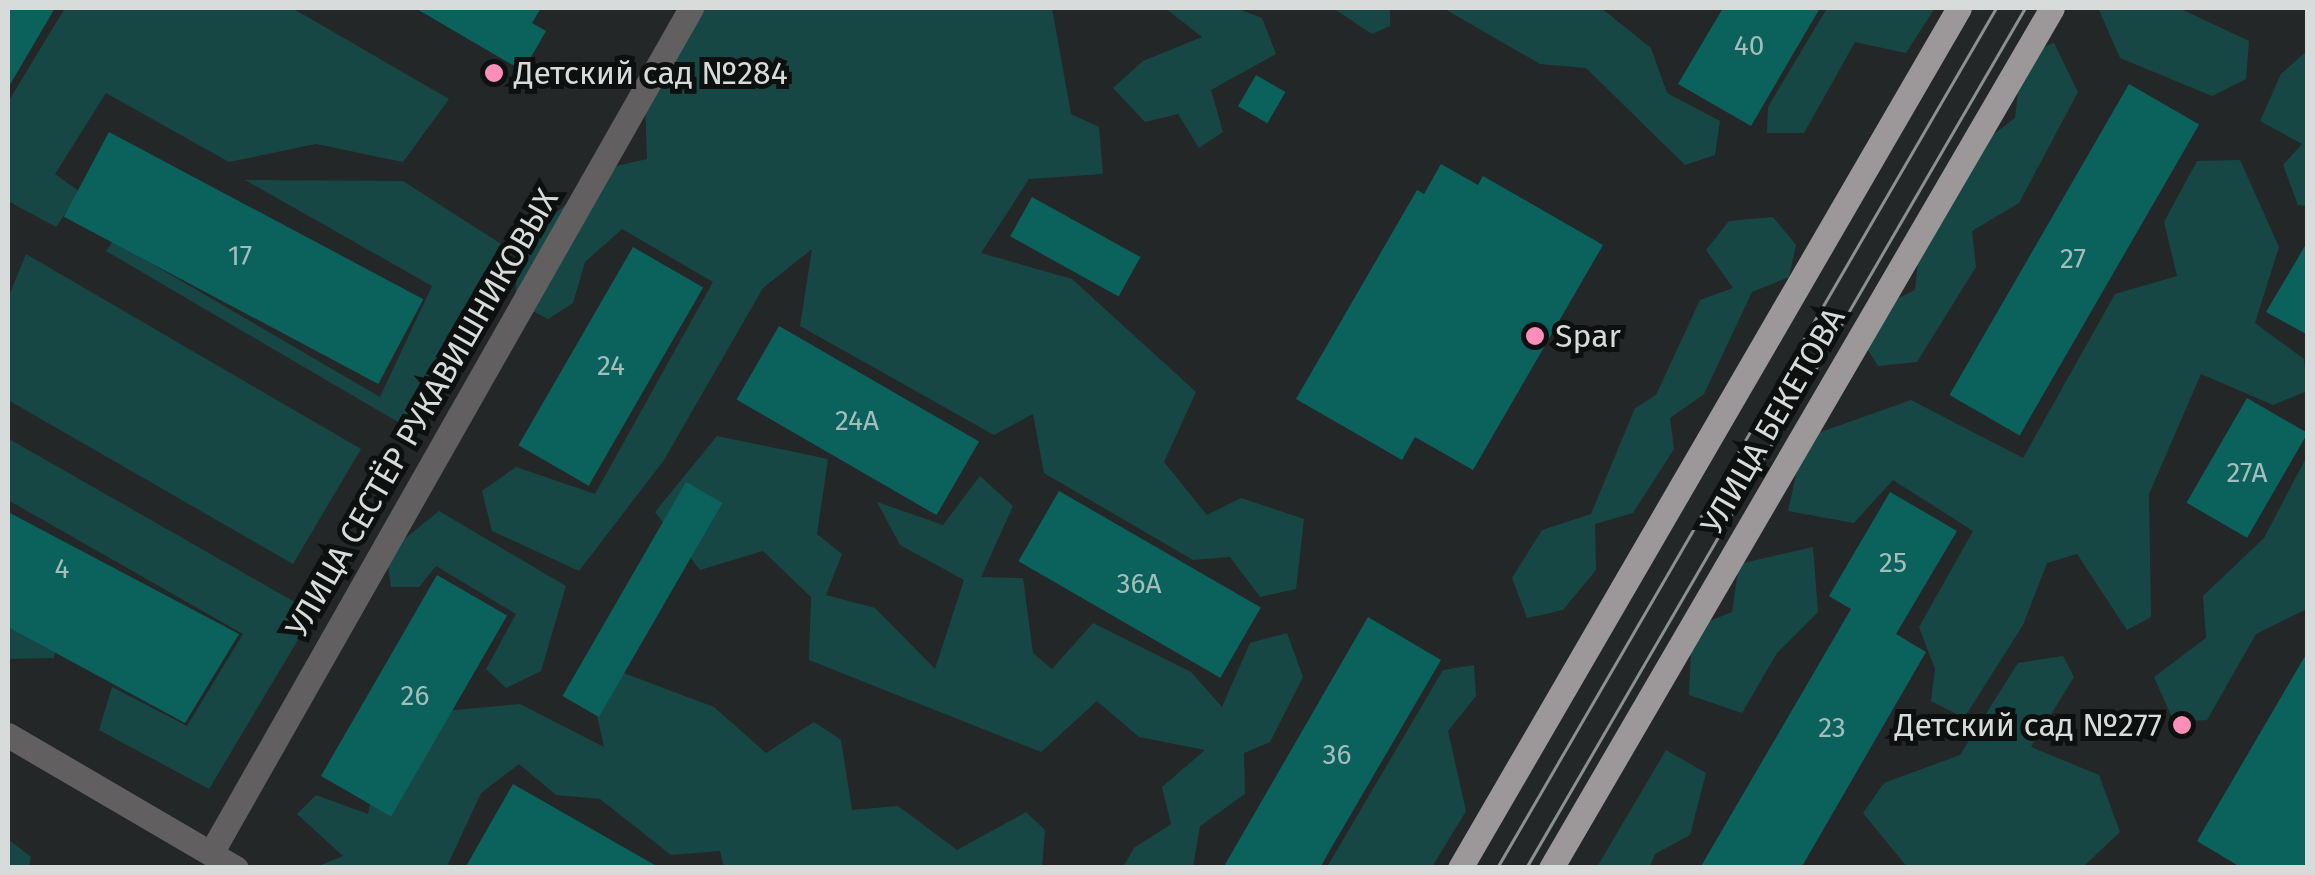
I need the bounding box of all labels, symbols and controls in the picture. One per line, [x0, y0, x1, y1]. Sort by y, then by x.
house number: 40 [1734, 29, 1764, 63]
place label: Детский сад №284 [514, 54, 788, 92]
marker: Детский сад №284 [483, 62, 505, 84]
street label: УЛИЦА СЕСТЁР РУКАВИШНИКОВЫХ [278, 182, 566, 644]
house number: 17 [228, 239, 252, 273]
house number: 27 [2060, 242, 2086, 276]
street label: УЛИЦА БЕКЕТОВА [1693, 301, 1853, 541]
place label: Spar [1555, 317, 1621, 355]
marker: Spar [1524, 325, 1546, 347]
house number: 24 [597, 349, 625, 383]
house number: 24А [835, 404, 879, 438]
house number: 27А [2226, 456, 2268, 490]
house number: 25 [1879, 546, 1907, 580]
house number: 4 [55, 552, 69, 586]
house number: 36А [1117, 567, 1161, 601]
house number: 26 [401, 679, 429, 713]
place label: Детский сад №277 [1895, 706, 2162, 744]
house number: 23 [1818, 711, 1846, 745]
marker: Детский сад №277 [2171, 714, 2193, 736]
house number: 36 [1323, 738, 1351, 772]

